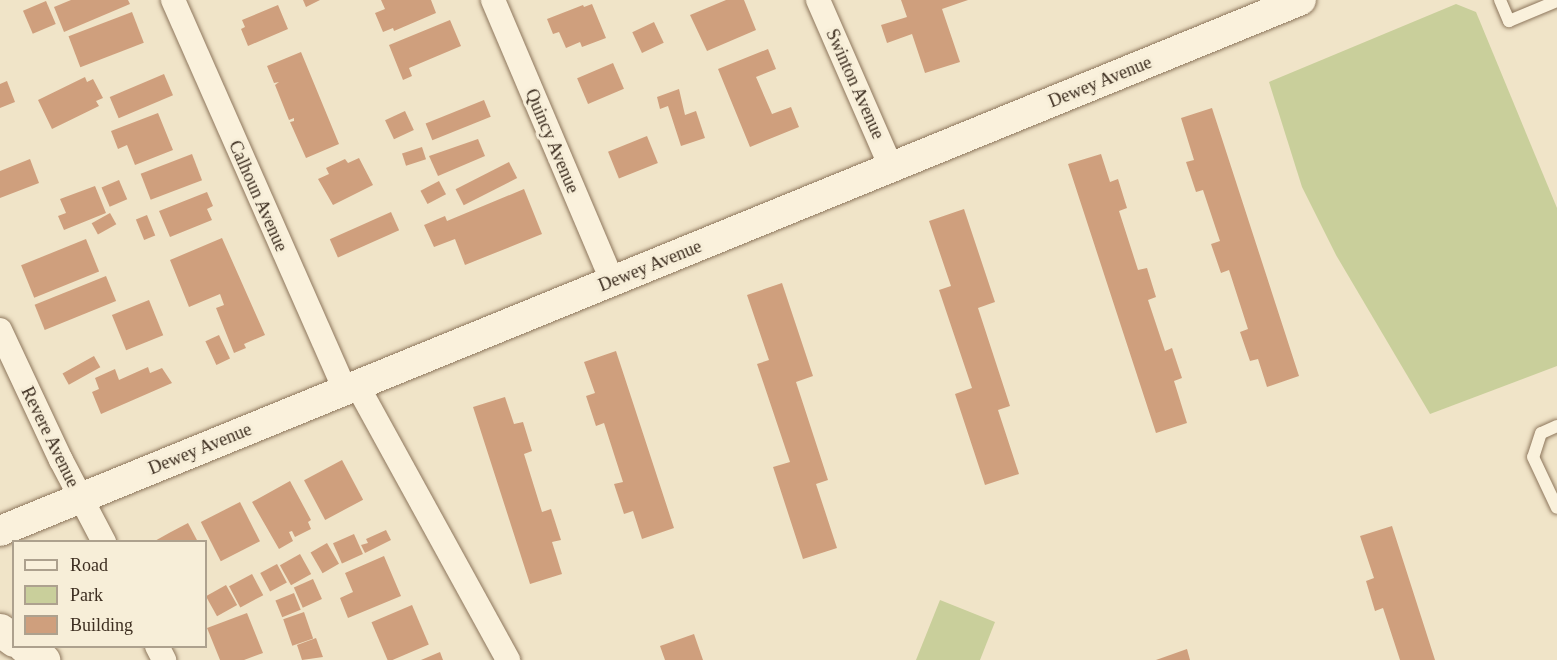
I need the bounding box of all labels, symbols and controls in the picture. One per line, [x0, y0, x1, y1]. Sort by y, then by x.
street label: Swinton Avenue [821, 25, 889, 143]
street label: Dewey Avenue [1045, 51, 1155, 113]
street label: Quincy Avenue [520, 85, 584, 197]
street label: Calhoun Avenue [224, 137, 292, 255]
street label: Dewey Avenue [595, 235, 705, 297]
street label: Revere Avenue [16, 383, 84, 491]
street label: Dewey Avenue [145, 418, 255, 480]
legend [12, 540, 207, 648]
text: Road [70, 555, 108, 575]
text: Park [70, 585, 103, 605]
text: Building [70, 615, 133, 635]

